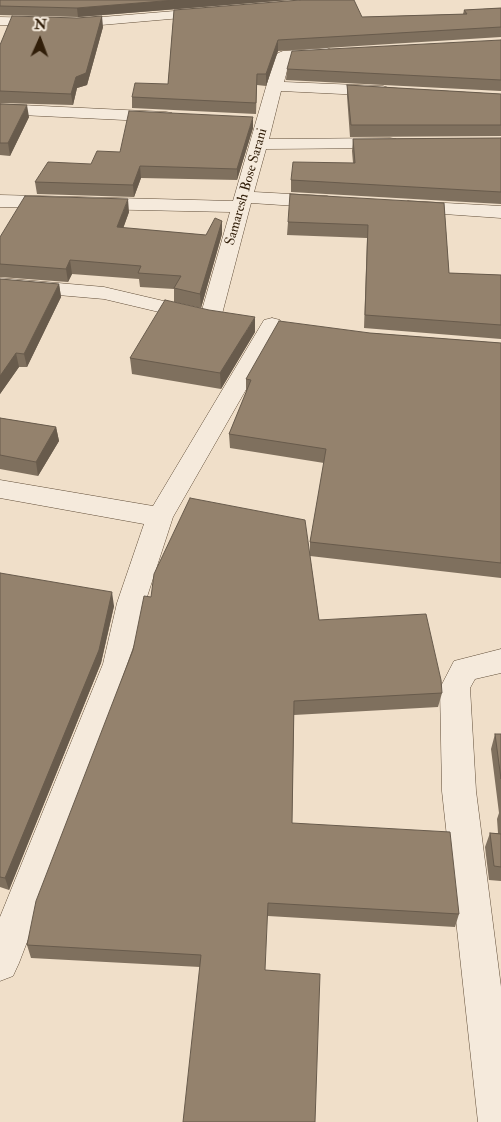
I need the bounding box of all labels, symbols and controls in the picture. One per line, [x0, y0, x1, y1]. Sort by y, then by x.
north arrow [15, 15, 65, 65]
text: N [34, 16, 47, 33]
street label: Samaresh Bose Sarani [222, 126, 272, 248]

